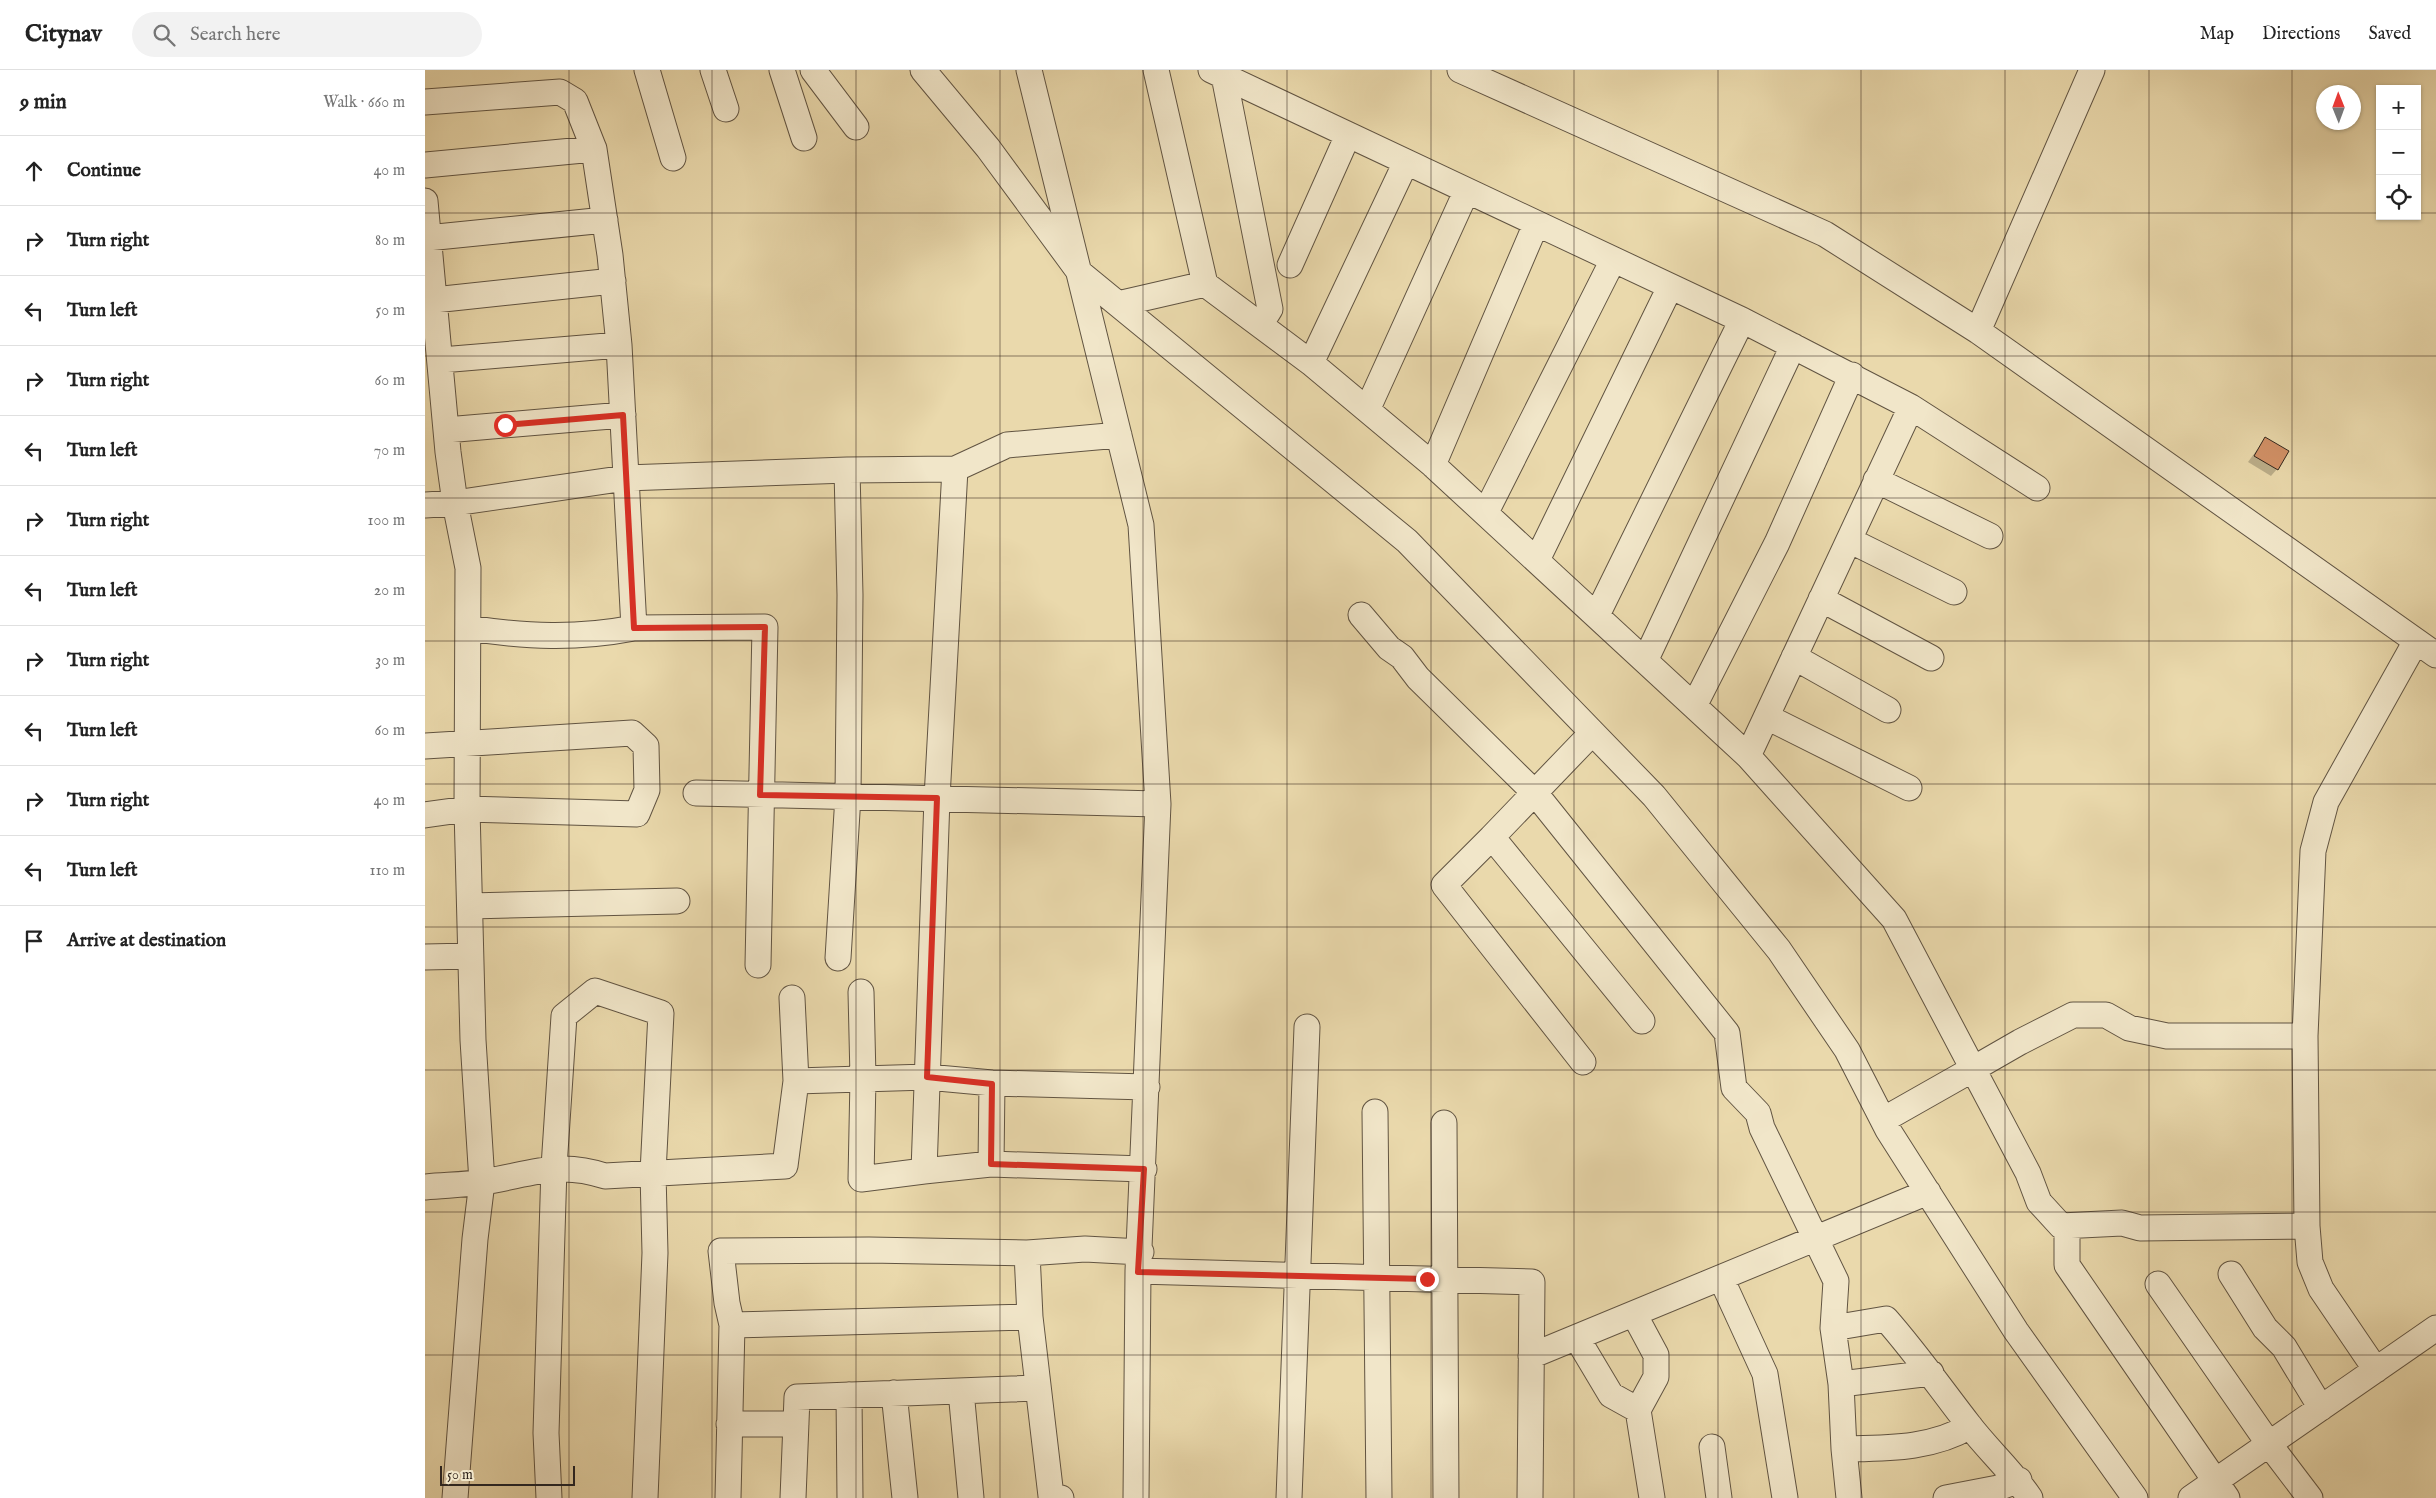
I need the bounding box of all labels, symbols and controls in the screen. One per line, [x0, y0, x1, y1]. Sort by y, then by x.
search box [132, 12, 482, 57]
text: Citynav [25, 19, 102, 50]
icon: search [150, 21, 178, 49]
text: Search here [190, 23, 281, 47]
text: Map [2200, 23, 2234, 46]
text: Directions [2262, 23, 2340, 46]
text: Saved [2368, 23, 2411, 46]
north arrow [2316, 85, 2361, 130]
map controls [2376, 85, 2421, 220]
button: + [2376, 85, 2421, 130]
text: 9 min [20, 89, 67, 116]
text: Walk · 660 m [323, 93, 405, 113]
button: − [2376, 130, 2421, 175]
icon: ahead [20, 157, 48, 185]
text: Continue [67, 159, 141, 183]
text: 40 m [373, 161, 405, 181]
button: locate [2376, 175, 2421, 220]
icon: right [20, 227, 48, 255]
text: Turn right [67, 229, 149, 253]
text: 80 m [375, 231, 405, 251]
icon: left [20, 297, 48, 325]
text: Turn left [67, 299, 138, 323]
text: 50 m [376, 301, 405, 321]
icon: right [20, 367, 48, 395]
text: Turn right [67, 369, 149, 393]
text: 60 m [375, 371, 405, 391]
route start [494, 414, 517, 437]
icon: left [20, 437, 48, 465]
text: Turn left [67, 439, 138, 463]
text: 70 m [374, 441, 405, 461]
icon: right [20, 507, 48, 535]
text: Turn right [67, 509, 149, 533]
text: 100 m [368, 511, 405, 531]
icon: left [20, 577, 48, 605]
text: Turn left [67, 579, 138, 603]
text: 20 m [374, 581, 405, 601]
icon: right [20, 647, 48, 675]
text: Turn right [67, 649, 149, 673]
text: 30 m [375, 651, 405, 671]
icon: left [20, 717, 48, 745]
text: Turn left [67, 719, 138, 743]
text: 60 m [375, 721, 405, 741]
icon: right [20, 787, 48, 815]
text: Turn right [67, 789, 149, 813]
text: 40 m [373, 791, 405, 811]
icon: left [20, 857, 48, 885]
text: Turn left [67, 859, 138, 883]
text: 110 m [369, 861, 405, 881]
icon: arrive [20, 927, 48, 955]
text: Arrive at destination [67, 929, 226, 953]
route end [1416, 1268, 1439, 1291]
scale bar [440, 1463, 575, 1486]
text: 50 m [447, 1466, 473, 1484]

